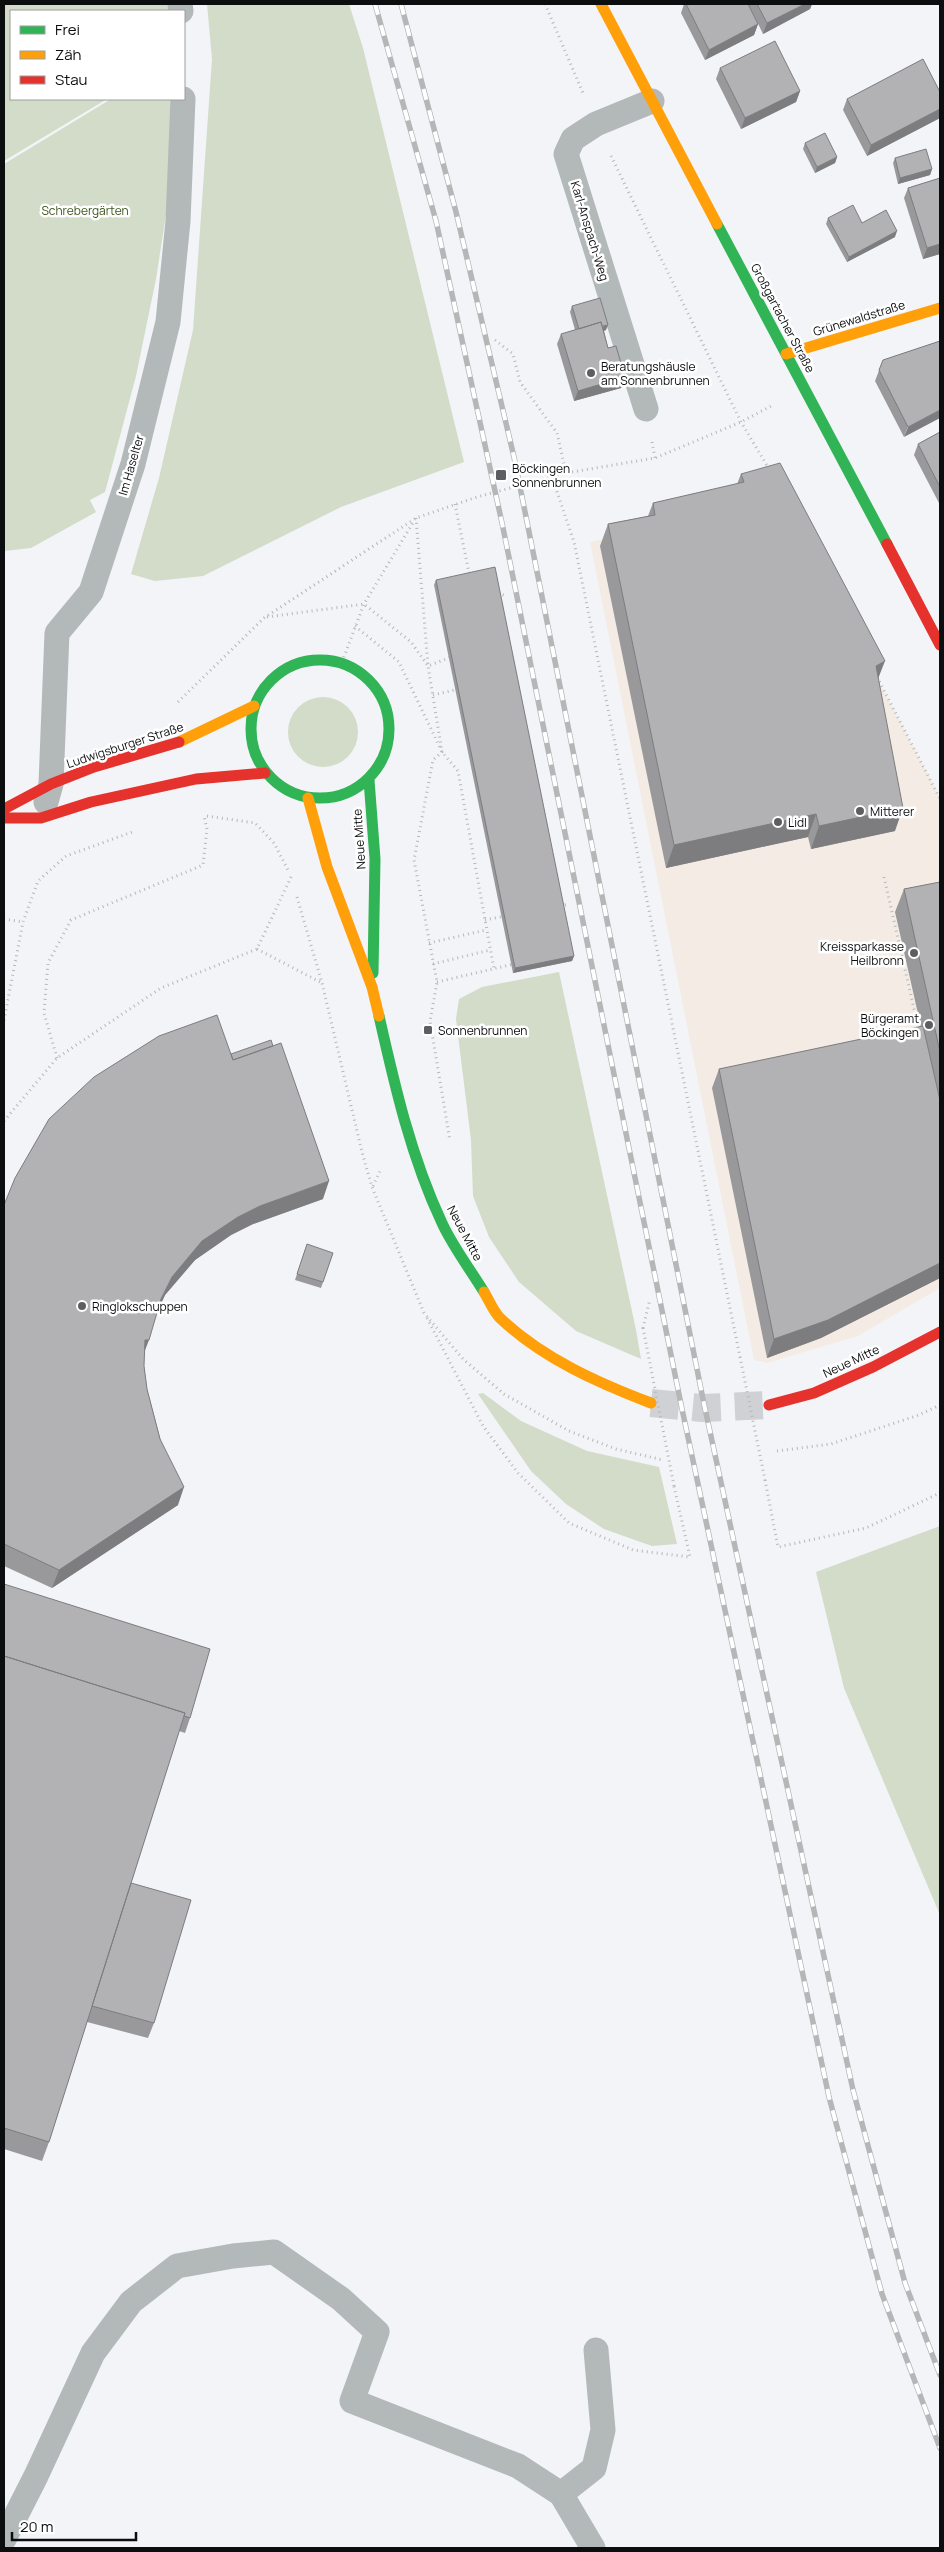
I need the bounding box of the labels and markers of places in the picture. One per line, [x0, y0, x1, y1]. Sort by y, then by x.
place label: Beratungshäusle am Sonnenbrunnen [601, 358, 710, 389]
marker: Beratungshäusle am Sonnenbrunnen [585, 367, 597, 379]
place label: Böckingen Sonnenbrunnen [512, 460, 601, 491]
marker: Böckingen Sonnenbrunnen [494, 468, 508, 482]
place label: Mitterer [870, 803, 915, 820]
marker: Mitterer [854, 805, 866, 817]
place label: Lidl [788, 814, 807, 831]
marker: Lidl [772, 816, 784, 828]
place label: Kreissparkasse Heilbronn [820, 938, 904, 969]
marker: Kreissparkasse Heilbronn [908, 947, 920, 959]
place label: Bürgeramt Böckingen [861, 1010, 919, 1041]
marker: Bürgeramt Böckingen [923, 1019, 935, 1031]
place label: Sonnenbrunnen [438, 1022, 527, 1039]
marker: Sonnenbrunnen [422, 1024, 434, 1036]
place label: Ringlokschuppen [92, 1298, 188, 1315]
marker: Ringlokschuppen [76, 1300, 88, 1312]

